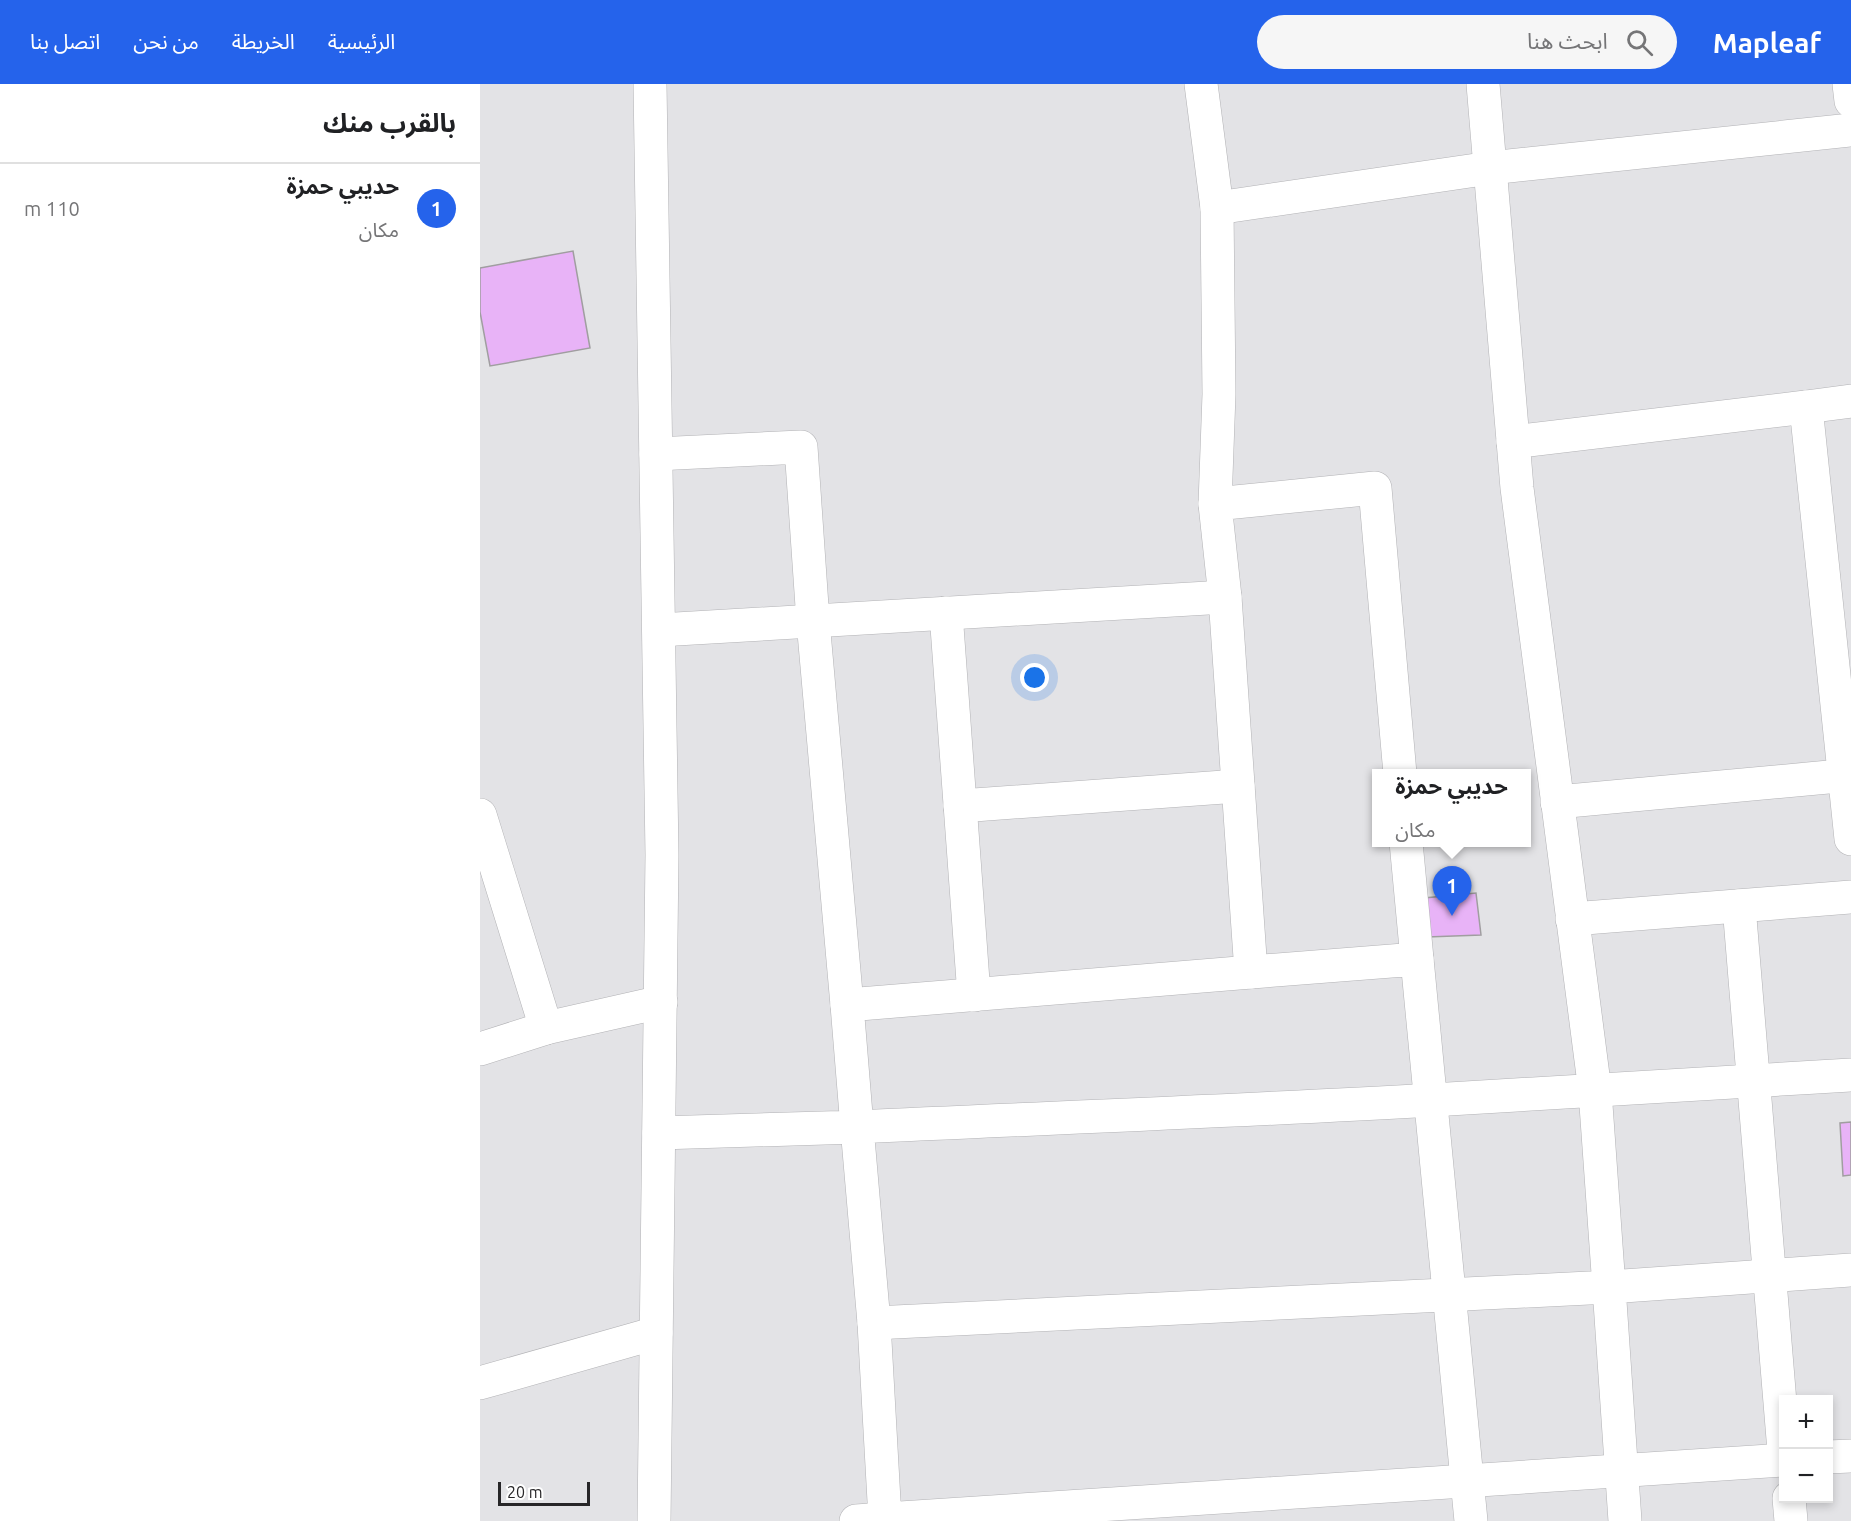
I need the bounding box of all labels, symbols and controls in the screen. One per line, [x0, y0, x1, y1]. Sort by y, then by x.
search box [1257, 15, 1677, 69]
icon: search [1623, 26, 1656, 59]
text: Mapleaf [1713, 27, 1821, 58]
text: ابحث هنا [1527, 28, 1608, 53]
text: اتصل بنا [30, 29, 100, 53]
text: من نحن [133, 29, 199, 53]
text: الخريطة [232, 29, 295, 53]
text: الرئيسية [328, 29, 395, 53]
text: بالقرب منك [323, 108, 456, 137]
text: حديبي حمزة [286, 173, 399, 198]
text: 110 m [24, 197, 80, 220]
text: 1 [431, 197, 442, 220]
text: مكان [359, 218, 399, 241]
your location [1020, 663, 1049, 692]
popup [1372, 769, 1531, 847]
text: حديبي حمزة [1395, 773, 1508, 798]
text: مكان [1395, 818, 1435, 841]
pin: 1 [1432, 866, 1472, 916]
map controls [1779, 1395, 1833, 1503]
button: + [1779, 1395, 1833, 1449]
button: − [1779, 1449, 1833, 1503]
scale bar [498, 1479, 590, 1506]
text: 20 m [507, 1483, 543, 1501]

